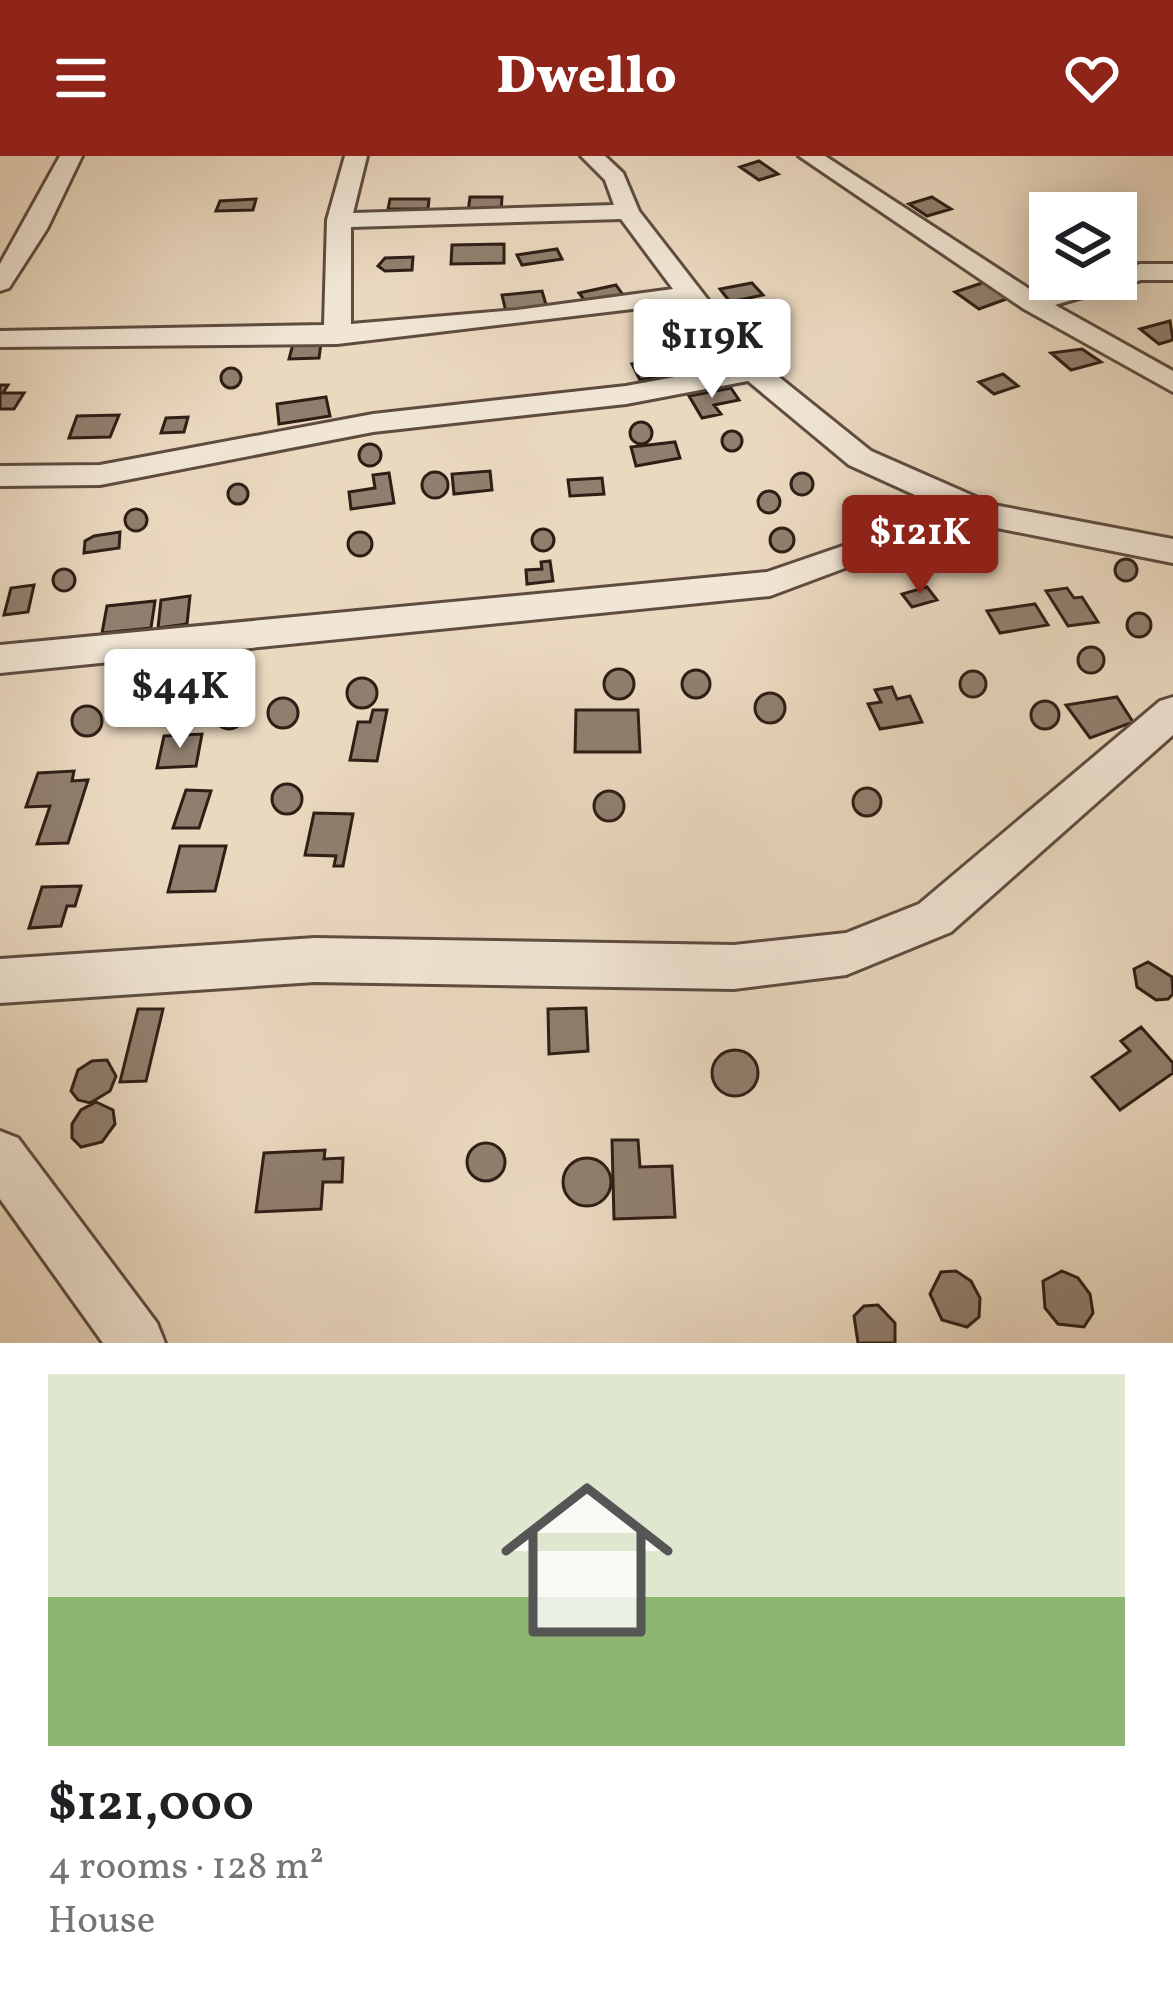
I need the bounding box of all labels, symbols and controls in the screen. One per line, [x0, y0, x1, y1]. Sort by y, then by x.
text: Dwello [496, 41, 677, 116]
icon: menu [48, 45, 114, 111]
icon: heart [1059, 45, 1125, 111]
map controls [1029, 192, 1137, 300]
button: layers [1029, 192, 1137, 300]
pin: $119K [628, 299, 796, 401]
text: $119K [661, 311, 763, 365]
pin: $121K [836, 495, 1004, 597]
text: $121K [869, 507, 971, 561]
pin: $44K [109, 649, 251, 751]
text: $44K [131, 661, 229, 715]
icon: home [479, 1452, 695, 1668]
text: $121,000 [48, 1770, 254, 1841]
text: 4 rooms · 128 m² [48, 1841, 324, 1895]
text: House [48, 1895, 155, 1949]

